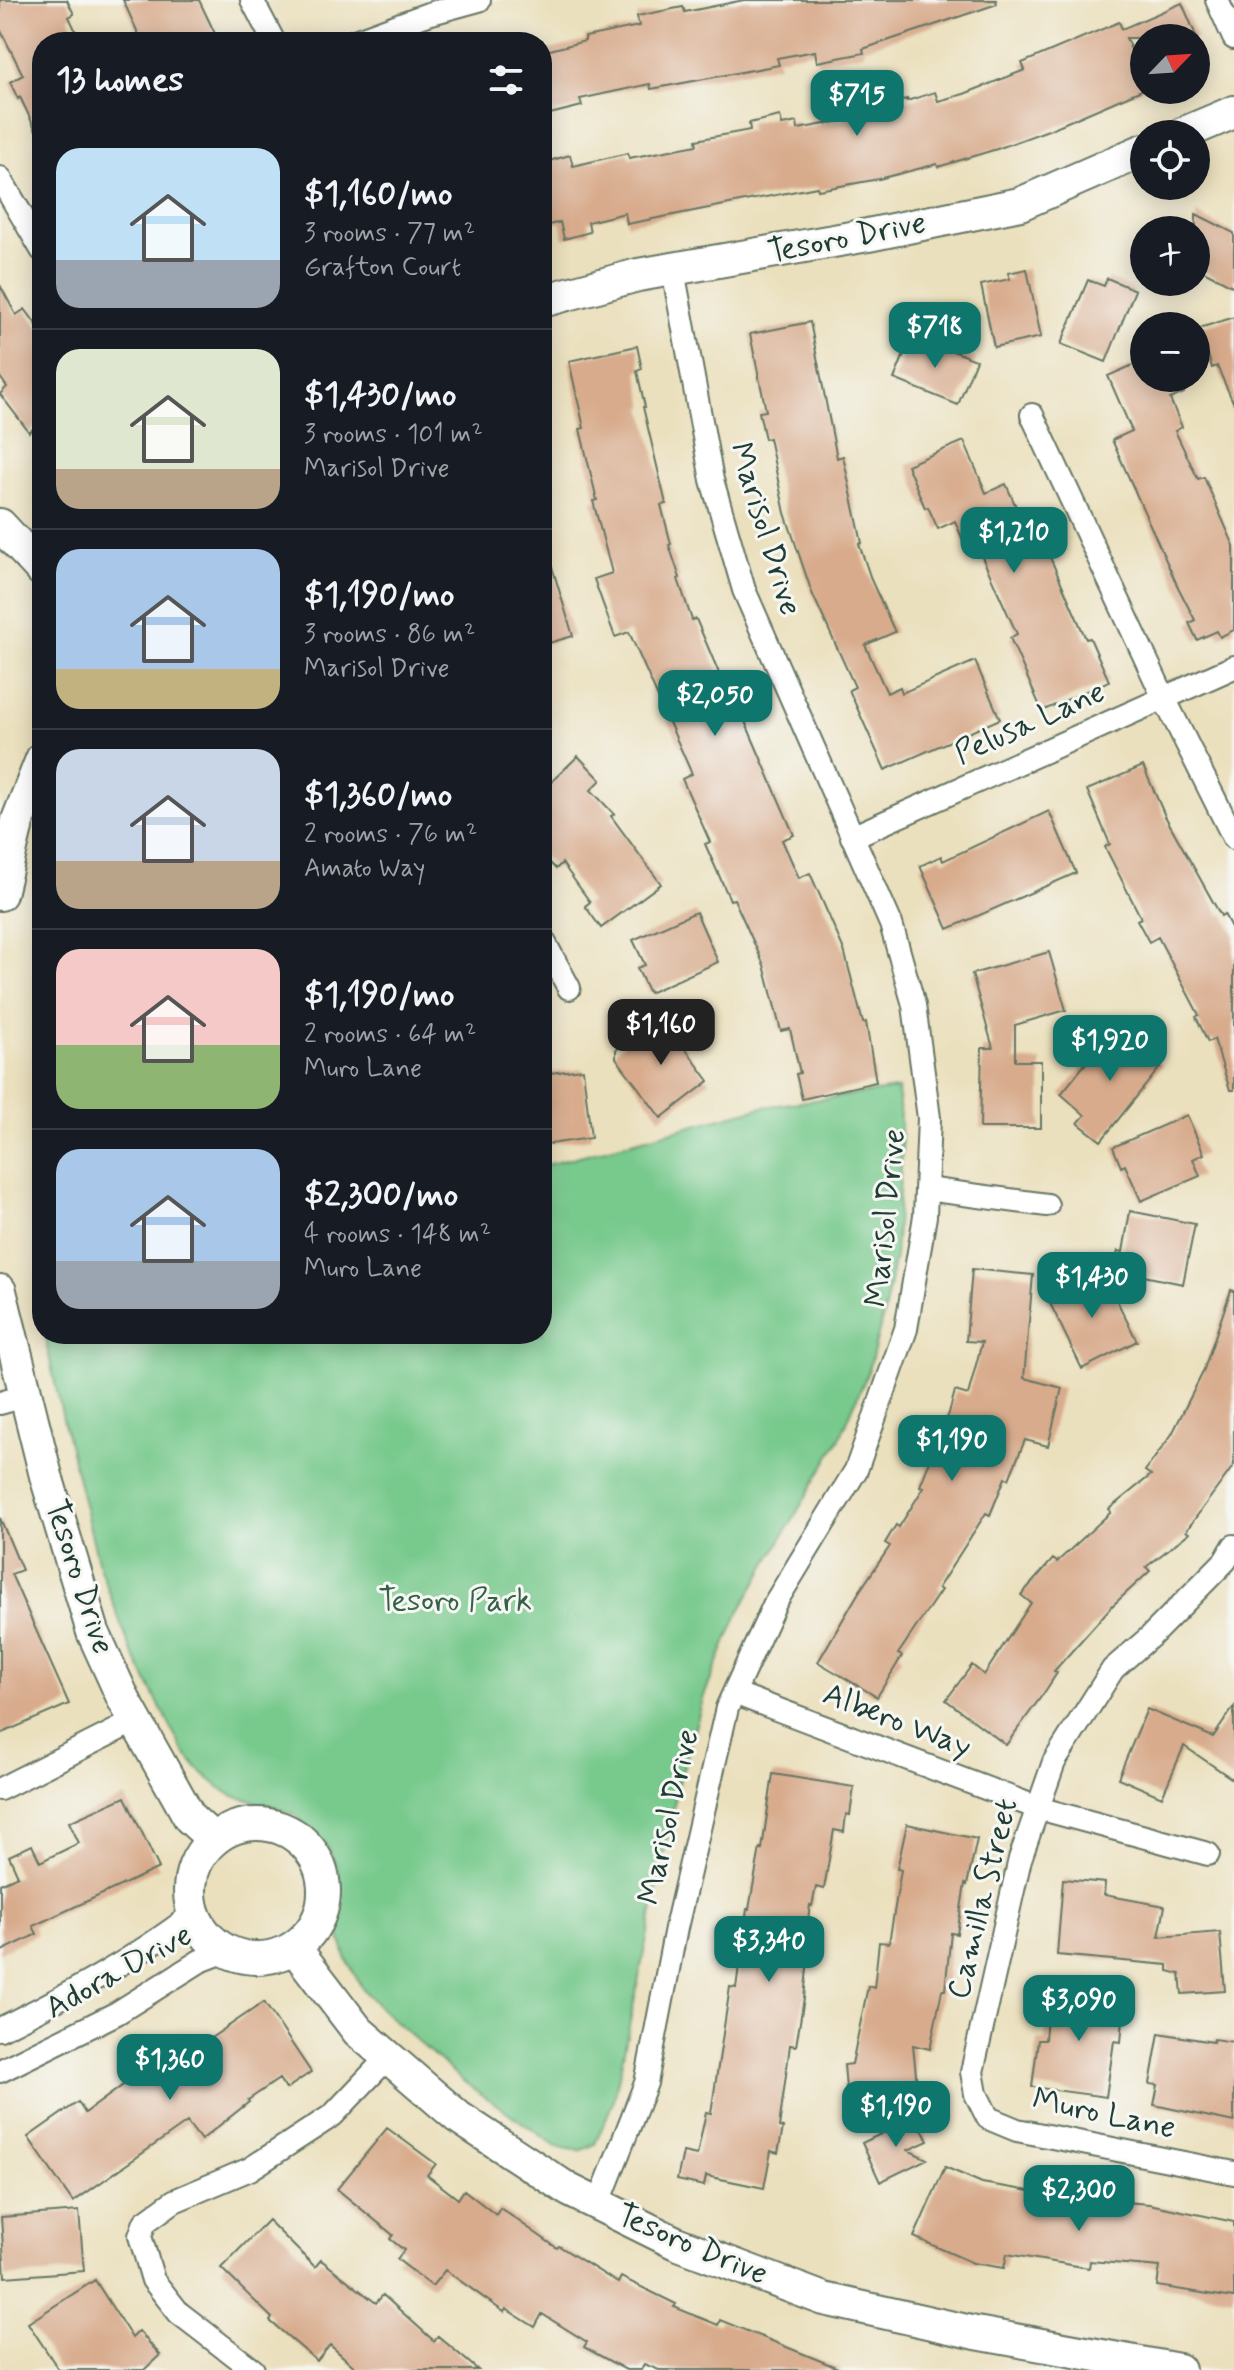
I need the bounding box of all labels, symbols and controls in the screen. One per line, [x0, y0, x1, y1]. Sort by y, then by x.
north arrow [1130, 24, 1210, 104]
map controls [1130, 24, 1210, 392]
text: 13 homes [56, 58, 184, 103]
icon: filters [484, 58, 528, 102]
pin: $715 [810, 70, 904, 138]
text: $715 [829, 79, 885, 113]
button: locate [1130, 120, 1210, 200]
text: $1,160/mo [304, 172, 453, 217]
icon: home [120, 180, 216, 276]
street label: Tesoro Drive [764, 202, 930, 274]
button: + [1130, 216, 1210, 296]
text: 3 rooms · 77 m² [304, 217, 475, 251]
text: Grafton Court [304, 251, 461, 285]
pin: $718 [888, 302, 982, 370]
text: $718 [907, 311, 963, 345]
button: − [1130, 312, 1210, 392]
text: $1,430/mo [304, 373, 457, 418]
icon: home [120, 381, 216, 477]
text: 3 rooms · 101 m² [304, 418, 483, 452]
street label: Marisol Drive [719, 437, 811, 621]
text: Marisol Drive [304, 452, 449, 486]
pin: $1,210 [949, 507, 1079, 575]
text: $1,210 [979, 516, 1049, 550]
text: $1,190/mo [304, 573, 454, 618]
icon: home [120, 581, 216, 677]
text: 3 rooms · 86 m² [304, 618, 475, 652]
text: Marisol Drive [304, 652, 449, 686]
pin: $2,050 [650, 670, 780, 738]
street label: Pelusa Lane [948, 671, 1112, 775]
text: $2,050 [676, 679, 754, 713]
text: $1,360/mo [304, 773, 452, 818]
icon: home [120, 781, 216, 877]
text: 2 rooms · 76 m² [304, 818, 477, 852]
text: Amato Way [304, 852, 425, 886]
text: $1,190/mo [304, 973, 454, 1018]
icon: home [120, 981, 216, 1077]
pin: $1,160 [596, 999, 726, 1067]
text: $1,160 [626, 1008, 696, 1042]
pin: $1,920 [1045, 1015, 1175, 1083]
text: 2 rooms · 64 m² [304, 1018, 476, 1052]
text: $1,920 [1071, 1024, 1149, 1058]
text: Muro Lane [304, 1052, 422, 1086]
street label: Marisol Drive [856, 1127, 916, 1309]
text: $2,300/mo [304, 1173, 458, 1218]
icon: home [120, 1181, 216, 1277]
text: 4 rooms · 148 m² [304, 1218, 491, 1252]
text: Muro Lane [304, 1252, 422, 1286]
pin: $1,430 [1027, 1252, 1157, 1320]
text: $1,430 [1055, 1261, 1129, 1295]
pin: $1,190 [887, 1415, 1017, 1483]
text: $1,190 [916, 1424, 988, 1458]
street label: Tesoro Drive [34, 1494, 124, 1660]
park label: Tesoro Park [378, 1580, 532, 1622]
street label: Albero Way [817, 1673, 977, 1769]
street label: Marisol Drive [628, 1725, 710, 1909]
street label: Camilla Street [938, 1794, 1028, 2004]
street label: Adora Drive [38, 1914, 200, 2030]
pin: $3,340 [704, 1916, 834, 1984]
text: $3,340 [732, 1925, 806, 1959]
pin: $3,090 [1014, 1975, 1144, 2043]
text: $3,090 [1041, 1984, 1117, 2018]
pin: $1,360 [105, 2034, 235, 2102]
text: $1,360 [135, 2043, 205, 2077]
street label: Muro Lane [1029, 2078, 1179, 2150]
pin: $1,190 [831, 2081, 961, 2149]
text: $1,190 [860, 2090, 932, 2124]
pin: $2,300 [1014, 2165, 1144, 2233]
text: $2,300 [1042, 2174, 1116, 2208]
street label: Tesoro Drive [610, 2194, 774, 2296]

